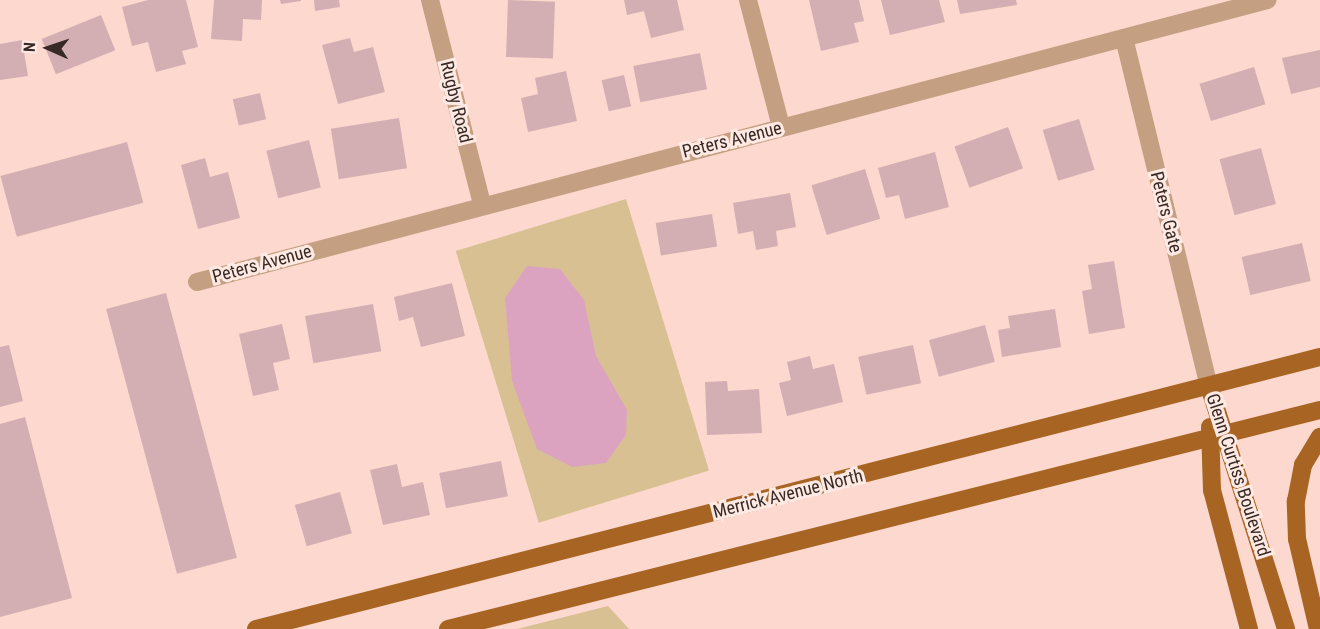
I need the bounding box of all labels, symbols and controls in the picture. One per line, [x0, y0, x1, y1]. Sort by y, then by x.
north arrow [18, 18, 78, 78]
text: N [20, 42, 39, 52]
street label: Rugby Road [435, 59, 477, 145]
street label: Peters Avenue [680, 117, 784, 163]
street label: Peters Gate [1145, 169, 1187, 255]
street label: Peters Avenue [210, 240, 314, 288]
street label: Glenn Curtiss Boulevard [1201, 391, 1275, 559]
street label: Merrick Avenue North [711, 465, 865, 523]

